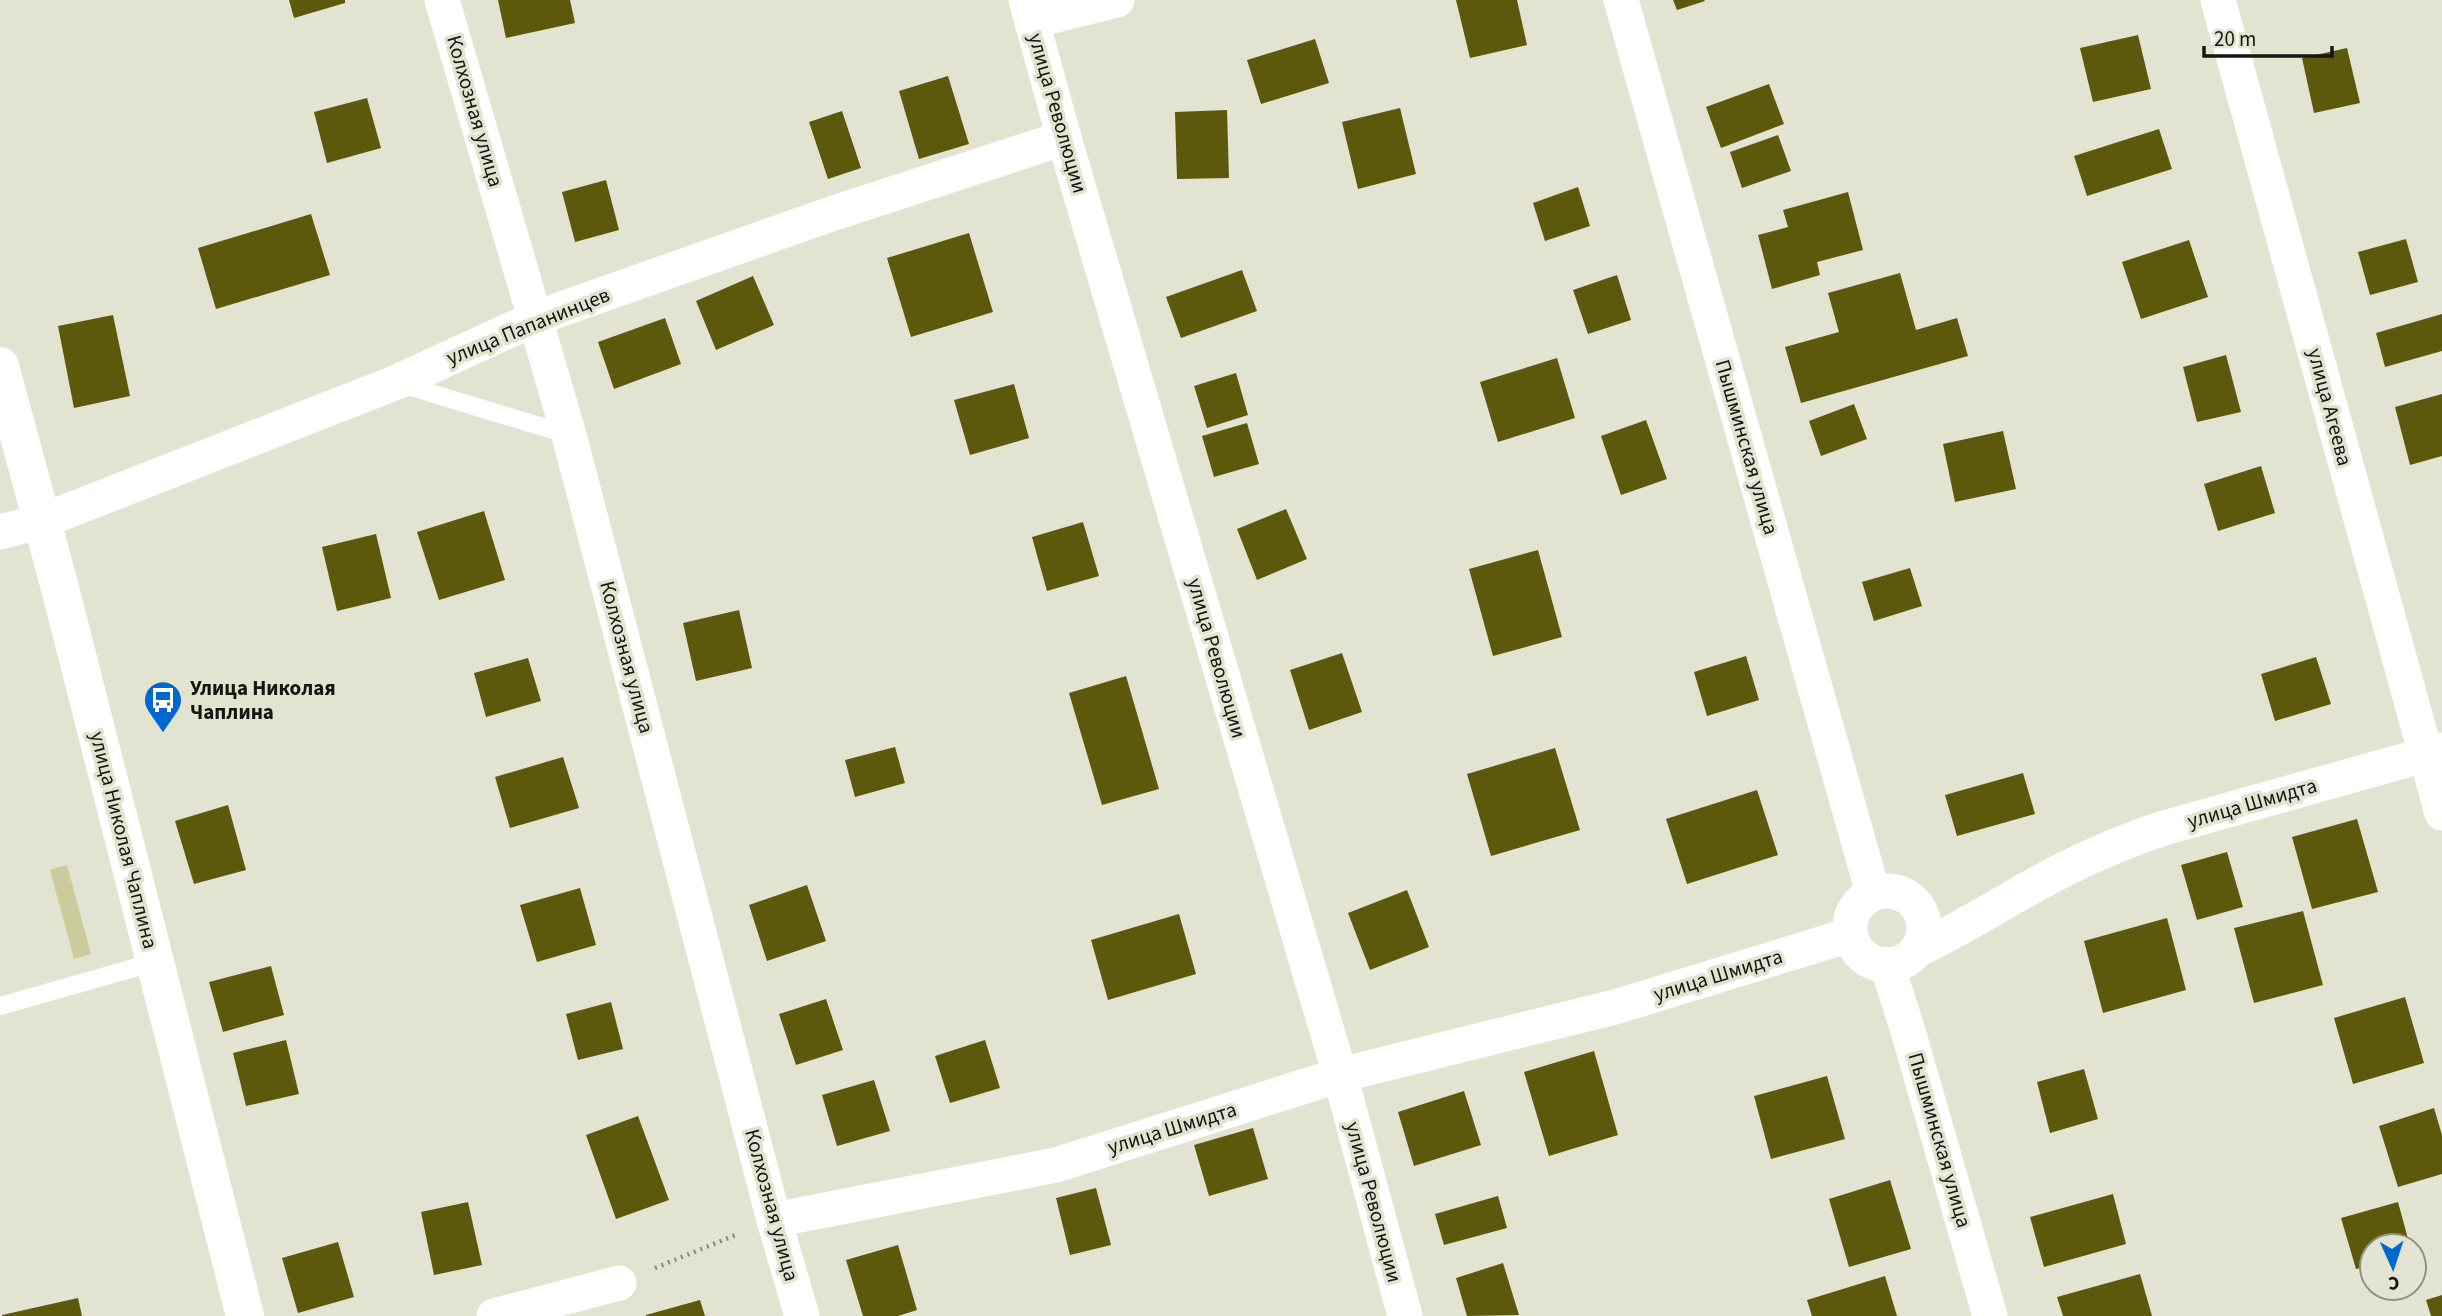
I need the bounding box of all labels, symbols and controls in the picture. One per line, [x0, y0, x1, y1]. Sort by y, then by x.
scale bar [2204, 14, 2332, 58]
text: 20 m [2214, 24, 2256, 54]
street label: улица Революции [1021, 29, 1095, 197]
street label: Колхозная улица [439, 32, 511, 190]
street label: улица Папанинцев [442, 280, 614, 372]
street label: улица Агеева [2300, 345, 2360, 469]
street label: Пышминская улица [1708, 356, 1786, 538]
street label: улица Революции [1180, 574, 1254, 742]
street label: Колхозная улица [592, 577, 662, 737]
place label: Улица Николая Чаплина [190, 673, 336, 727]
bus stop icon: Улица Николая Чаплина [142, 679, 184, 734]
street label: улица Николая Чаплина [82, 728, 166, 952]
street label: улица Шмидта [2184, 770, 2320, 836]
street label: улица Шмидта [1650, 941, 1786, 1009]
street label: Пышминская улица [1901, 1049, 1979, 1231]
street label: улица Шмидта [1104, 1094, 1240, 1162]
street label: улица Революции [1338, 1118, 1410, 1286]
street label: Колхозная улица [737, 1125, 807, 1285]
north arrow [2358, 1232, 2428, 1302]
text: С [2388, 1269, 2400, 1296]

